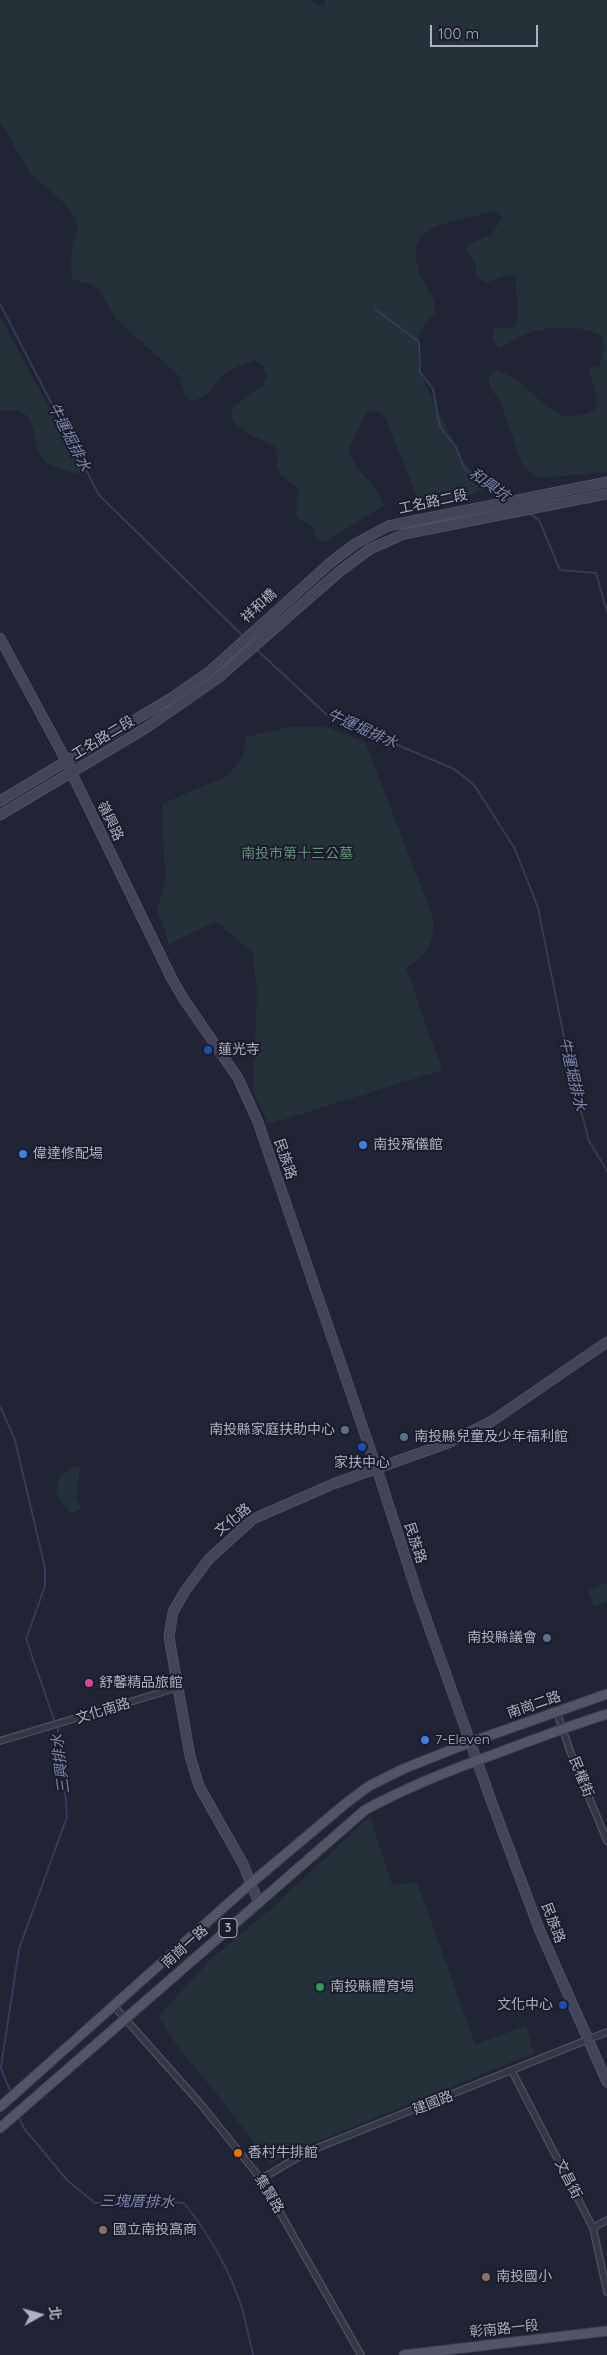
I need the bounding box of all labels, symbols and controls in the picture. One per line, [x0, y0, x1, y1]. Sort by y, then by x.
scale bar [432, 15, 540, 47]
text: 100 m [438, 24, 479, 43]
water label: 牛運堀排水 [44, 400, 94, 474]
water label: 和興坑 [465, 465, 513, 505]
street label: 工名路二段 [397, 487, 469, 517]
street label: 祥和橋 [238, 586, 280, 626]
water label: 牛運堀排水 [324, 706, 400, 752]
street label: 工名路二段 [69, 713, 137, 763]
street label: 嶺興路 [93, 798, 127, 844]
park label: 南投市第十三公墓 [241, 846, 353, 862]
water label: 牛運堀排水 [555, 1035, 589, 1113]
place label: 蓮光寺 [218, 1042, 260, 1058]
marker: 蓮光寺 [202, 1044, 214, 1056]
street label: 民族路 [270, 1136, 300, 1182]
place label: 南投殯儀館 [373, 1137, 443, 1153]
marker: 南投殯儀館 [357, 1139, 369, 1151]
place label: 偉達修配場 [33, 1146, 103, 1162]
marker: 偉達修配場 [17, 1148, 29, 1160]
place label: 南投縣家庭扶助中心 [209, 1422, 335, 1438]
marker: 南投縣家庭扶助中心 [339, 1424, 351, 1436]
place label: 南投縣兒童及少年福利館 [414, 1429, 568, 1445]
marker: 南投縣兒童及少年福利館 [398, 1431, 410, 1443]
marker: 家扶中心 [356, 1441, 368, 1453]
place label: 家扶中心 [334, 1455, 390, 1471]
street label: 文化路 [211, 1500, 255, 1540]
street label: 民族路 [401, 1520, 429, 1566]
place label: 南投縣議會 [467, 1630, 537, 1646]
marker: 南投縣議會 [541, 1632, 553, 1644]
place label: 舒馨精品旅館 [99, 1675, 183, 1691]
marker: 舒馨精品旅館 [83, 1677, 95, 1689]
street label: 南崗二路 [505, 1688, 563, 1722]
street label: 文化南路 [74, 1695, 132, 1727]
place label: 7-Eleven [435, 1732, 490, 1748]
water label: 三興排水 [48, 1733, 74, 1795]
marker: 7-Eleven [419, 1734, 431, 1746]
street label: 民權街 [565, 1754, 597, 1800]
street label: 民族路 [538, 1900, 568, 1946]
road number: 3 [219, 1919, 237, 1938]
street label: 南崗一路 [159, 1922, 211, 1972]
place label: 南投縣體育場 [330, 1979, 414, 1995]
marker: 南投縣體育場 [314, 1981, 326, 1993]
place label: 文化中心 [497, 1997, 553, 2013]
marker: 文化中心 [557, 1999, 569, 2011]
street label: 建國路 [410, 2088, 456, 2118]
place label: 香村牛排館 [248, 2145, 318, 2161]
marker: 香村牛排館 [232, 2147, 244, 2159]
street label: 文昌街 [551, 2156, 585, 2202]
street label: 集賢路 [251, 2172, 287, 2216]
water label: 三塊厝排水 [99, 2192, 175, 2212]
place label: 國立南投高商 [113, 2222, 197, 2238]
marker: 國立南投高商 [97, 2224, 109, 2236]
place label: 南投國小 [496, 2269, 552, 2285]
marker: 南投國小 [480, 2271, 492, 2283]
north arrow [15, 2290, 65, 2340]
text: 北 [45, 2305, 65, 2321]
street label: 彰南路一段 [468, 2317, 540, 2341]

